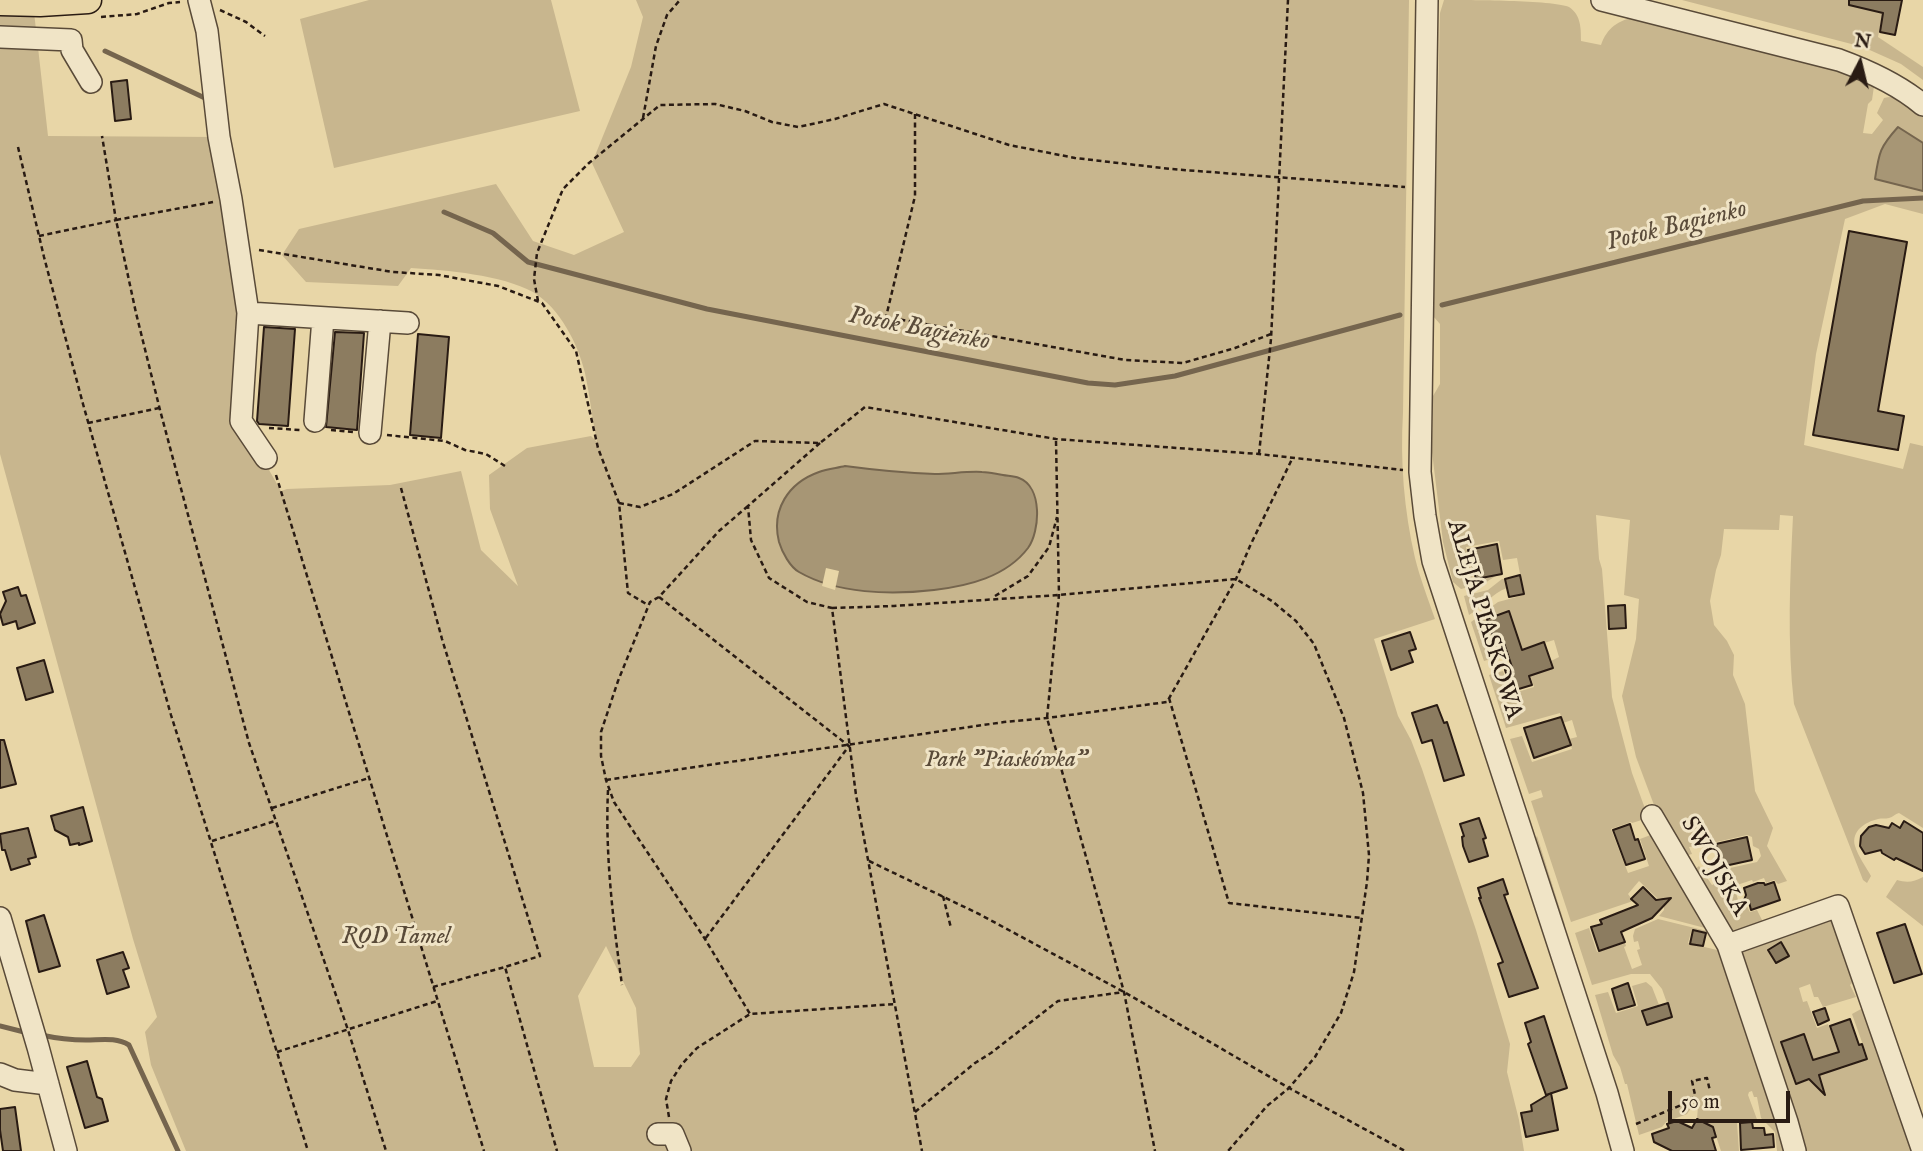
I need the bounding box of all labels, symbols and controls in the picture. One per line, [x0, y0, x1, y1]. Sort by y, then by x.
north arrow [1825, 28, 1895, 98]
text: N [1853, 29, 1872, 55]
water label: Potok Bagienko [1603, 194, 1751, 260]
water label: Potok Bagienko [845, 301, 993, 359]
street label: ALEJA PIASKOWA [1439, 517, 1527, 723]
park label: Park "Piaskówka" [925, 747, 1087, 775]
street label: SWOJSKA [1673, 812, 1753, 922]
park label: ROD Tamel [342, 924, 450, 952]
scale bar [1671, 1078, 1794, 1122]
text: 50 m [1681, 1089, 1720, 1116]

